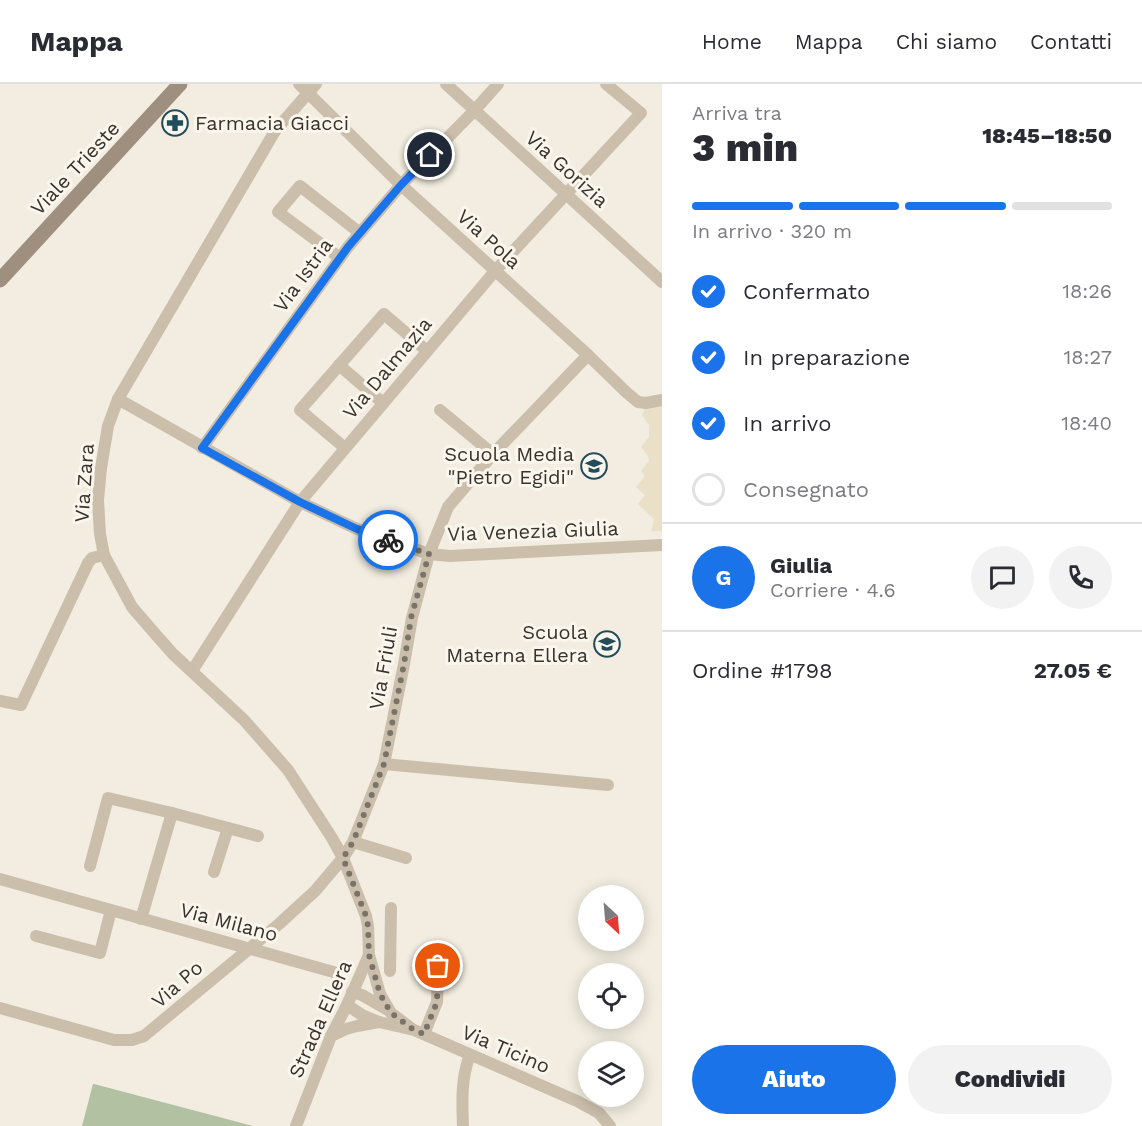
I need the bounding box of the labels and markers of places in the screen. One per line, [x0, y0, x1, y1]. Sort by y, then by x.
pharmacy icon: Farmacia Giacci [160, 108, 190, 138]
place label: Farmacia Giacci [195, 111, 349, 135]
pin [404, 129, 455, 180]
place label: Scuola Media "Pietro Egidi" [444, 442, 574, 489]
school or university icon: Scuola Media "Pietro Egidi" [579, 451, 609, 481]
place label: Scuola Materna Ellera [446, 620, 588, 667]
school or university icon: Scuola Materna Ellera [592, 629, 622, 659]
pin [412, 940, 463, 991]

